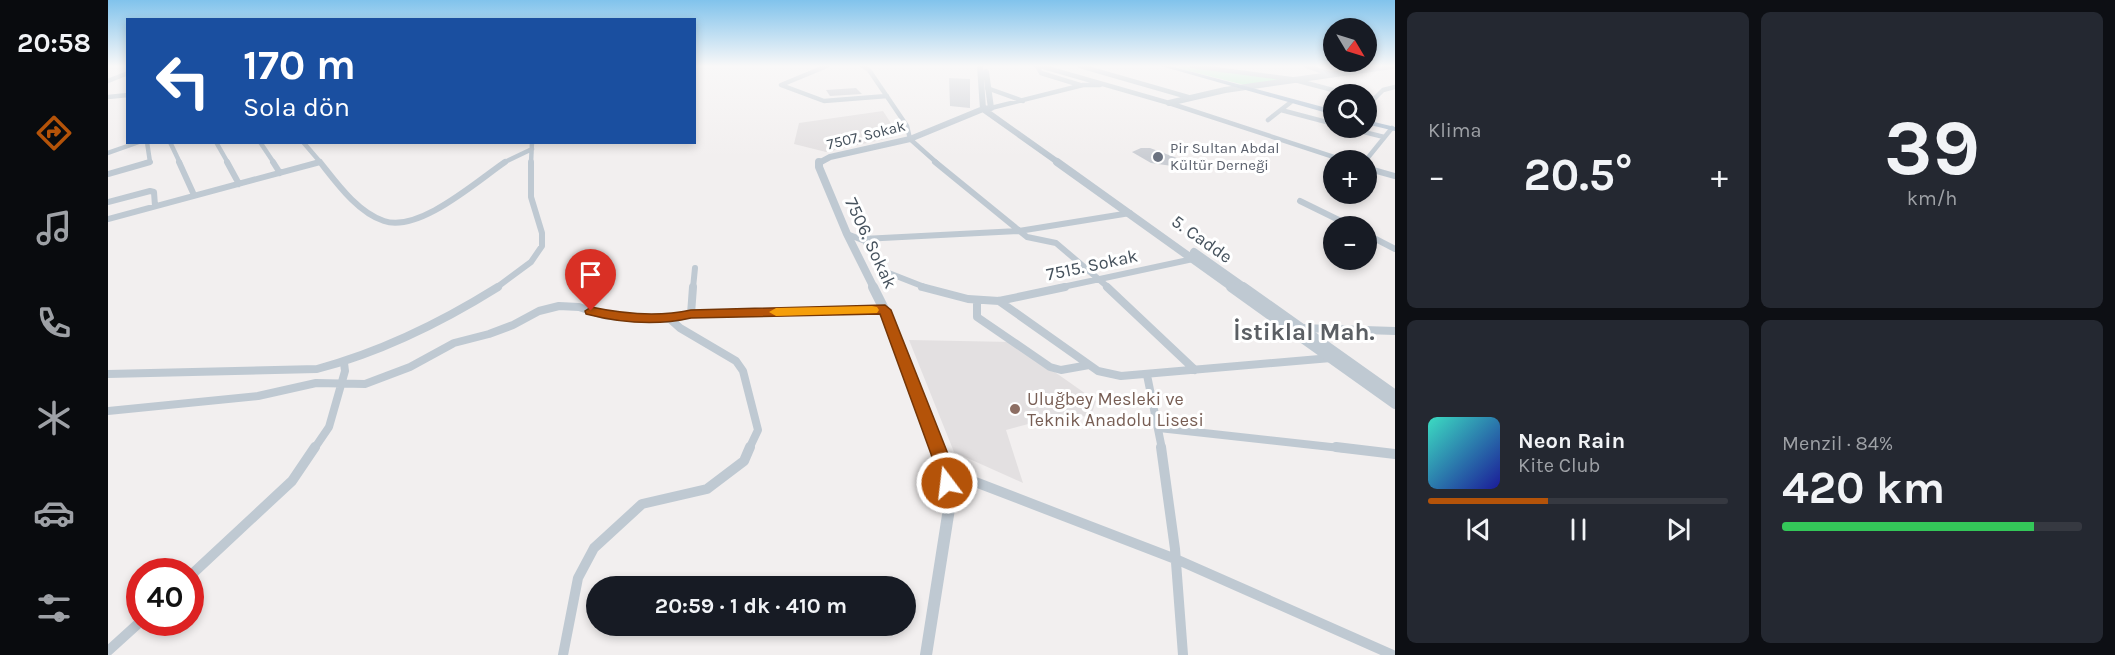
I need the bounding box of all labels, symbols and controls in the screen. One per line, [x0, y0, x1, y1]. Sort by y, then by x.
north arrow [1323, 18, 1377, 72]
map controls [1323, 18, 1377, 270]
text: 20:58 [17, 27, 91, 59]
text: 170 m [243, 40, 356, 90]
icon: left [144, 42, 222, 120]
button: search [1323, 84, 1377, 138]
text: Sola dön [243, 91, 350, 123]
text: 39 [1884, 102, 1980, 194]
icon: directions [33, 112, 75, 154]
street label: 7507. Sokak [825, 117, 907, 153]
text: Klima [1428, 119, 1481, 142]
place label: Pir Sultan Abdal Kültür Derneği [1170, 139, 1279, 174]
text: 20.5° [1523, 149, 1633, 201]
marker: Pir Sultan Abdal Kültür Derneği [1151, 150, 1165, 164]
button: + [1323, 150, 1377, 204]
text: − [1428, 157, 1445, 195]
text: + [1711, 157, 1728, 195]
text: km/h [1907, 187, 1957, 210]
street label: 7506. Sokak [840, 194, 902, 292]
icon: music [33, 207, 75, 249]
street label: 5. Cadde [1167, 210, 1237, 268]
button: − [1323, 216, 1377, 270]
street label: 7515. Sokak [1044, 245, 1140, 285]
pin [565, 249, 616, 311]
icon: arrive [574, 258, 607, 291]
icon: phone [33, 302, 75, 344]
district label: İstiklal Mah. [1233, 318, 1375, 346]
place label: Uluğbey Mesleki ve Teknik Anadolu Lisesi [1027, 388, 1204, 431]
icon: climate [33, 397, 75, 439]
marker: Uluğbey Mesleki ve Teknik Anadolu Lisesi [1008, 402, 1022, 416]
text: Neon Rain [1518, 428, 1625, 454]
text: Menzil · 84% [1782, 432, 1893, 455]
position arrow [915, 451, 979, 515]
text: Kite Club [1518, 454, 1600, 477]
text: 420 km [1782, 462, 1945, 514]
icon: car [33, 492, 75, 534]
icon: previous [1462, 513, 1495, 546]
icon: pause [1562, 513, 1595, 546]
icon: next [1662, 513, 1695, 546]
speed limit sign: 40 [126, 558, 204, 636]
icon: filters [33, 587, 75, 629]
text: 20:59 · 1 dk · 410 m [655, 593, 847, 619]

